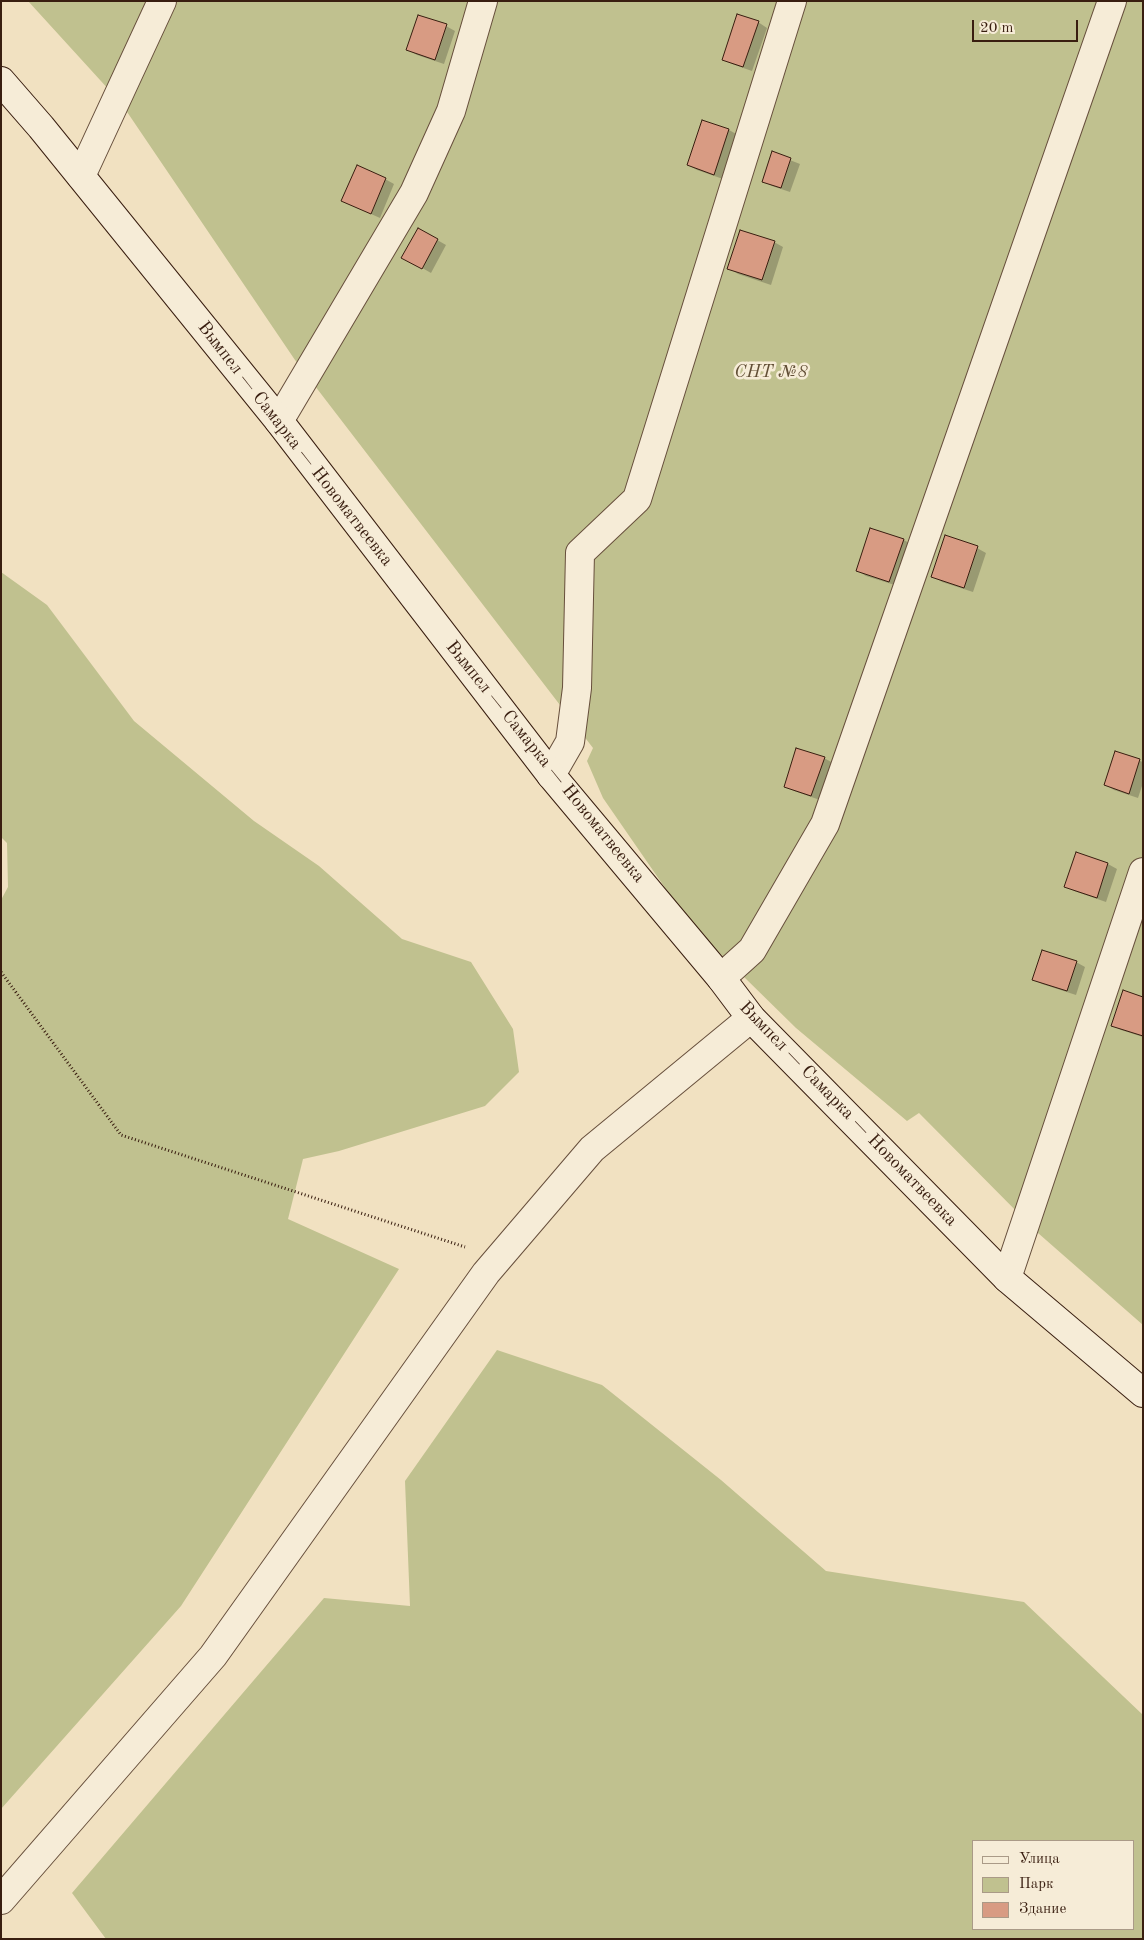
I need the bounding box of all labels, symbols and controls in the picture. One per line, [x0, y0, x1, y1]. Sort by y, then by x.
scale bar [974, 10, 1080, 42]
text: 20 m [980, 21, 1014, 36]
street label: Вымпел — Самарка — Новоматвеевка [193, 317, 397, 571]
park label: СНТ №8 [734, 361, 808, 383]
street label: Вымпел — Самарка — Новоматвеевка [441, 637, 649, 887]
street label: Вымпел — Самарка — Новоматвеевка [734, 997, 962, 1231]
legend [972, 1840, 1134, 1930]
text: Улица [1019, 1852, 1060, 1867]
text: Парк [1019, 1877, 1054, 1892]
text: Здание [1019, 1902, 1066, 1917]

